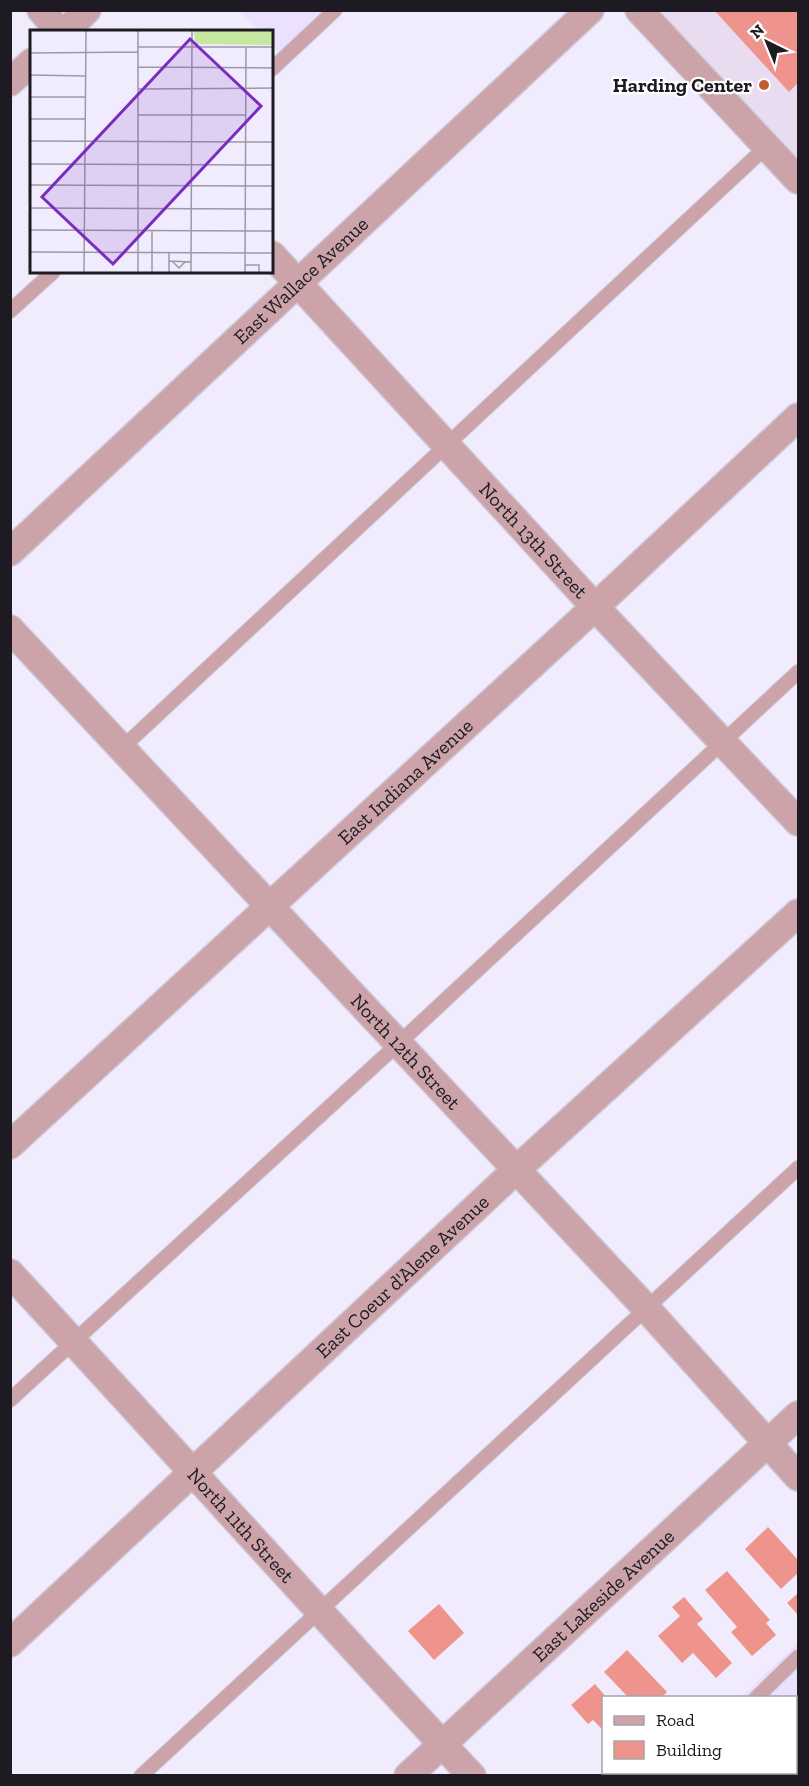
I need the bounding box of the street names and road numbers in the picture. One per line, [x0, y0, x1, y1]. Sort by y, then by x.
street label: East Wallace Avenue [229, 212, 373, 349]
street label: North 13th Street [474, 477, 593, 604]
street label: East Indiana Avenue [333, 713, 478, 850]
street label: North 12th Street [346, 989, 466, 1115]
street label: East Coeur d'Alene Avenue [311, 1190, 494, 1363]
street label: North 11th Street [183, 1463, 300, 1588]
street label: East Lakeside Avenue [527, 1524, 679, 1667]

